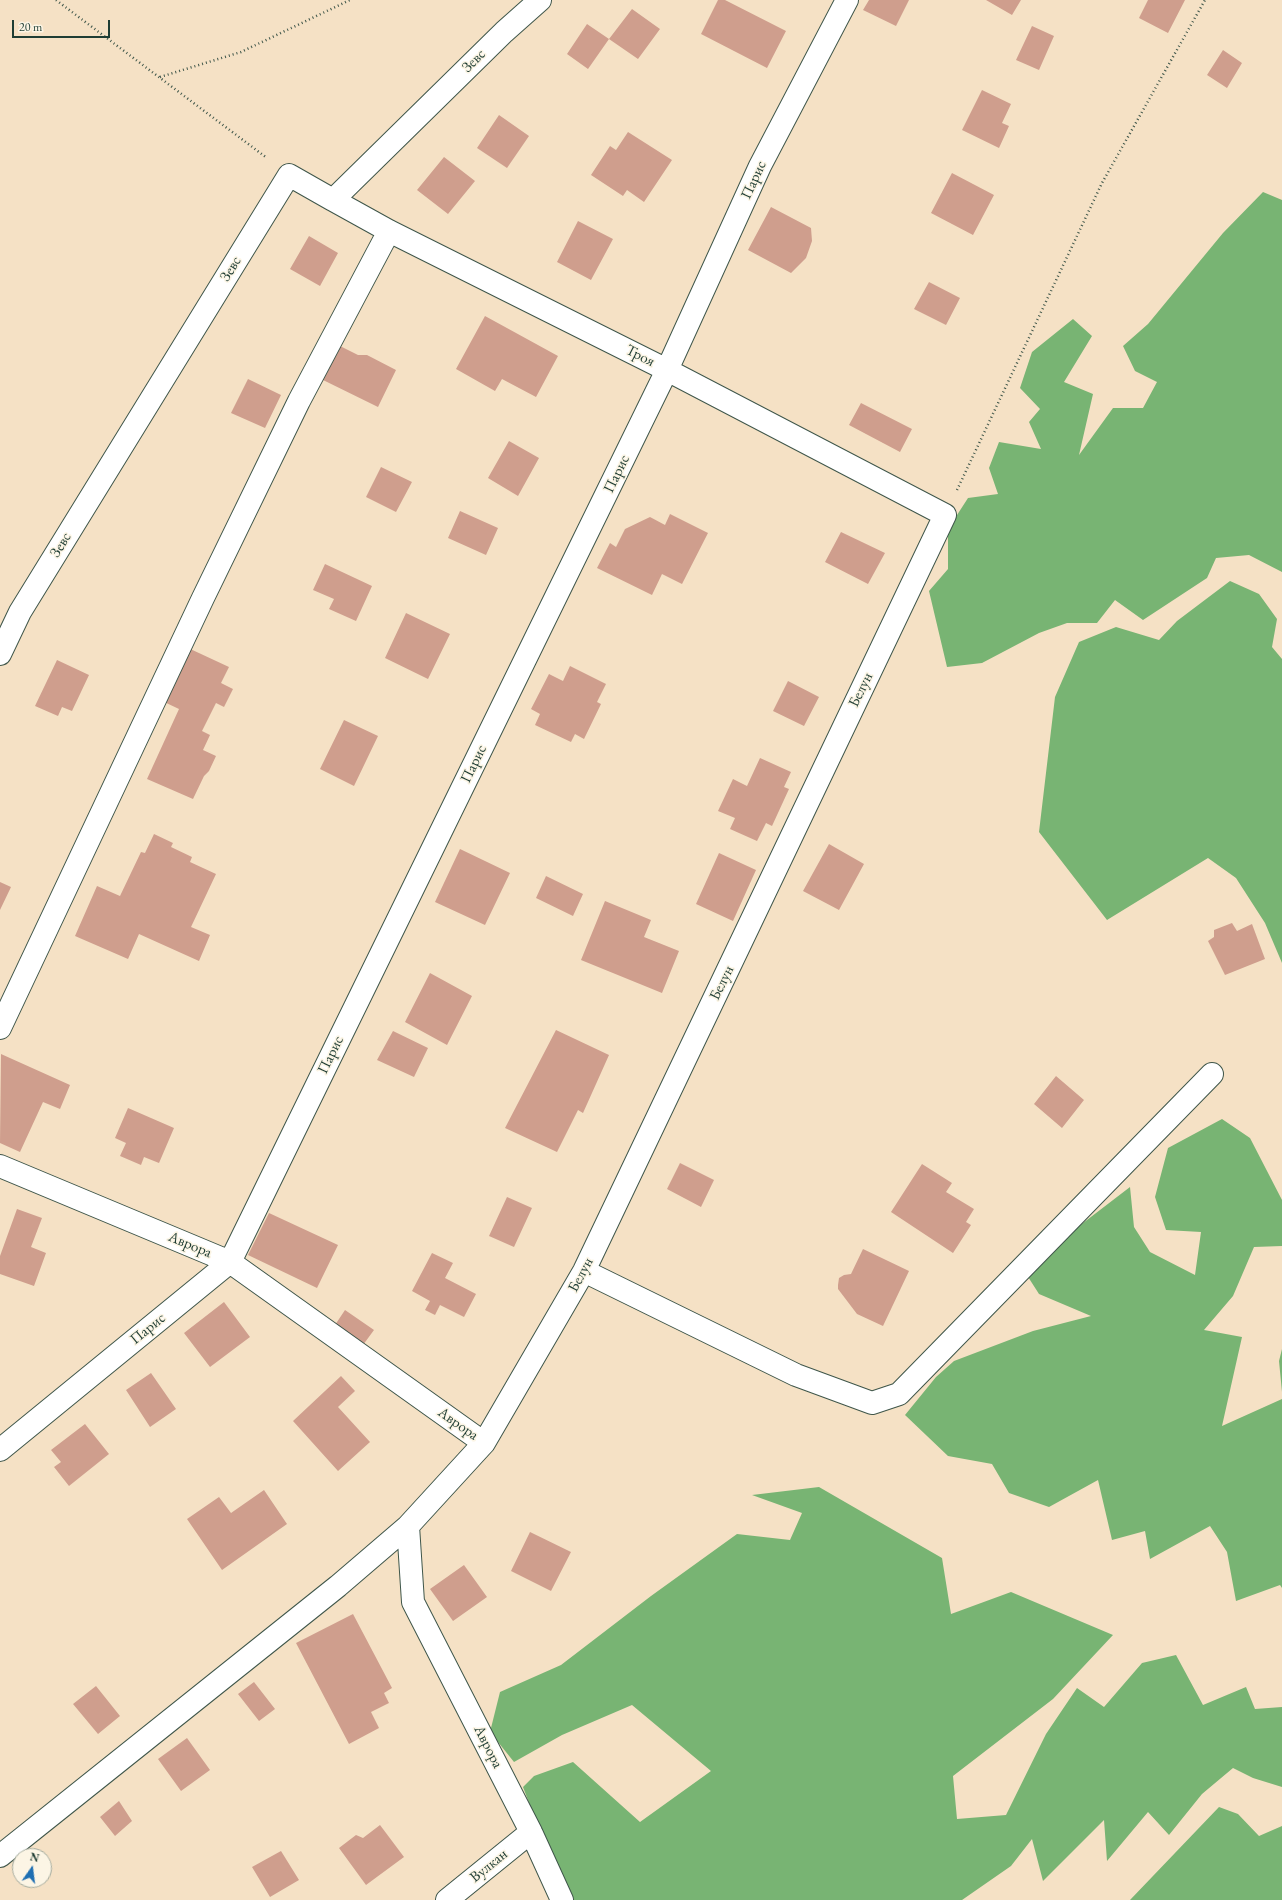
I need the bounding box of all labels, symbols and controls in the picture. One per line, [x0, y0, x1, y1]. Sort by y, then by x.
scale bar [14, 12, 112, 38]
text: 20 m [19, 19, 42, 35]
street label: Зевс [458, 45, 490, 77]
street label: Парис [737, 158, 771, 202]
street label: Зевс [216, 253, 246, 285]
street label: Троя [622, 341, 658, 371]
street label: Парис [600, 452, 634, 496]
street label: Зевс [46, 529, 76, 561]
street label: Белун [845, 670, 877, 710]
street label: Парис [457, 742, 491, 786]
street label: Белун [706, 963, 738, 1003]
street label: Парис [314, 1033, 348, 1077]
street label: Аврора [166, 1228, 214, 1262]
street label: Белун [565, 1255, 597, 1295]
street label: Парис [127, 1309, 169, 1349]
street label: Аврора [434, 1404, 482, 1444]
street label: Аврора [470, 1723, 506, 1771]
street label: Вулкан [467, 1845, 511, 1887]
north arrow [12, 1848, 52, 1888]
text: N [29, 1849, 41, 1865]

